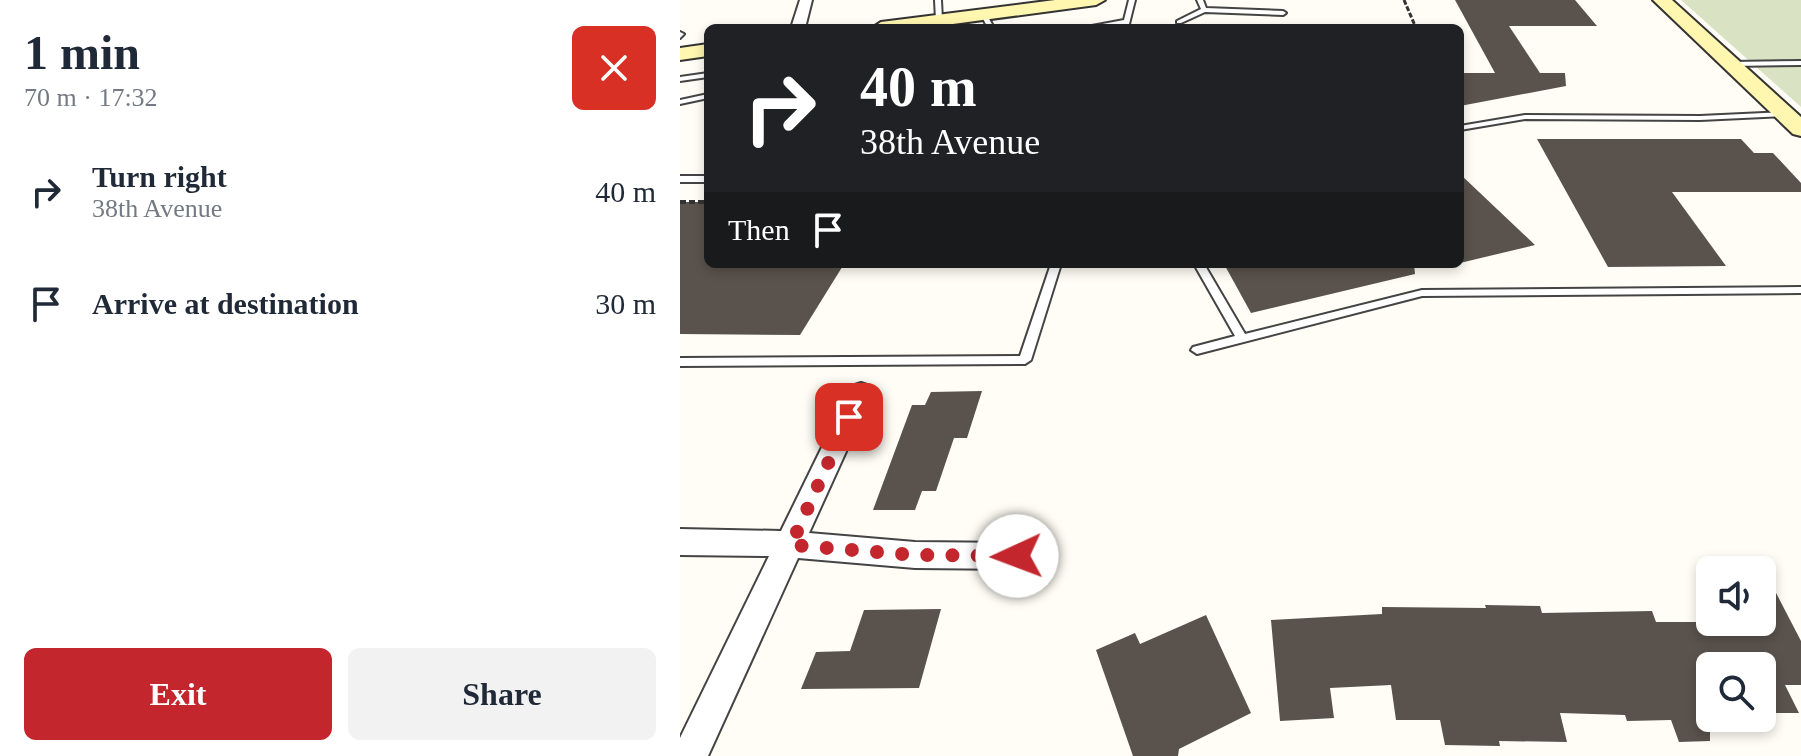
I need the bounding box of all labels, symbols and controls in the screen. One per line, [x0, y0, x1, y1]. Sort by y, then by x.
text: 1 min [24, 26, 140, 79]
button: close [572, 26, 656, 110]
icon: right [728, 56, 832, 160]
text: 40 m [860, 56, 977, 118]
text: 70 m · 17:32 [24, 83, 158, 112]
text: 38th Avenue [860, 122, 1040, 162]
text: Turn right [92, 160, 227, 193]
icon: right [24, 170, 68, 214]
text: 40 m [595, 175, 656, 208]
text: 38th Avenue [92, 194, 222, 223]
icon: arrive [806, 208, 850, 252]
text: Then [728, 213, 790, 246]
icon: arrive [24, 282, 68, 326]
text: Arrive at destination [92, 287, 359, 320]
text: 30 m [595, 287, 656, 320]
pin [815, 383, 883, 451]
icon: arrive [827, 395, 871, 439]
position arrow [975, 514, 1059, 598]
map controls [1696, 556, 1776, 732]
button: sound [1696, 556, 1776, 636]
button: Exit [24, 648, 332, 740]
button: Share [348, 648, 656, 740]
button: search [1696, 652, 1776, 732]

